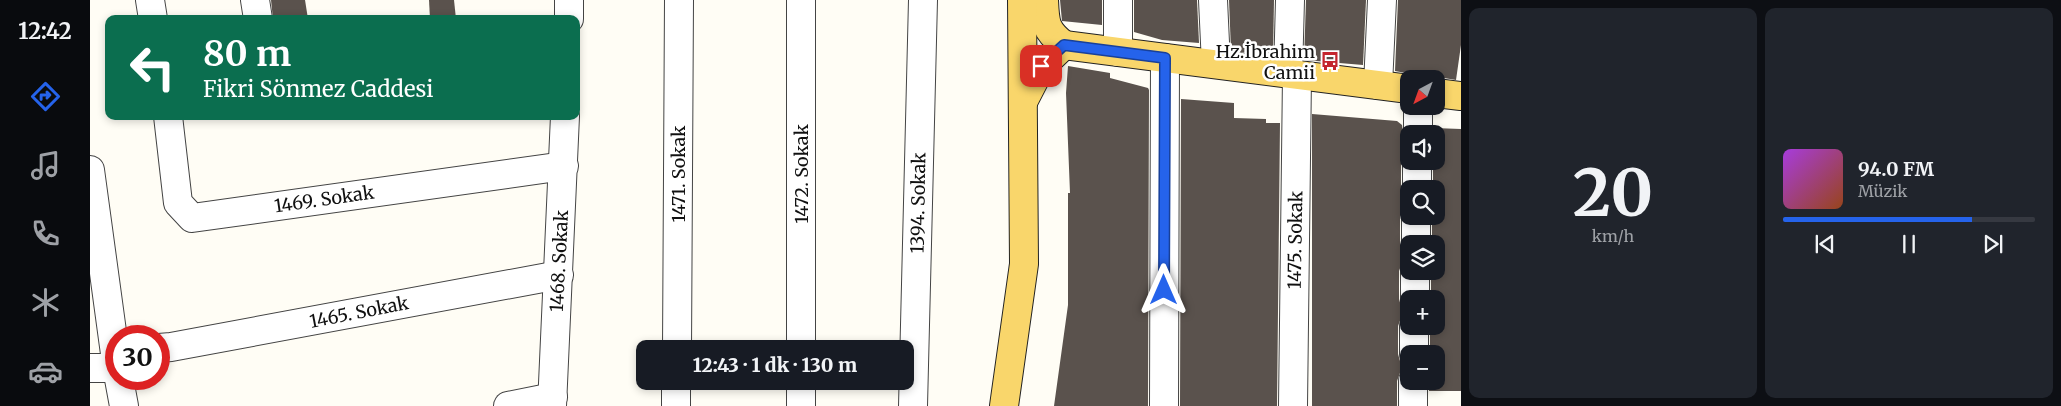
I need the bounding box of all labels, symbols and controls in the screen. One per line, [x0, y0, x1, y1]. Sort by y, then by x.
text: 12:42 [18, 17, 72, 45]
text: 80 m [203, 32, 291, 76]
icon: left [120, 35, 185, 100]
place label: Hz.İbrahim Camii [1216, 40, 1315, 84]
pin [1020, 45, 1062, 87]
bus stop icon: Hz.İbrahim Camii [1319, 50, 1341, 72]
icon: arrive [1027, 52, 1055, 80]
north arrow [1400, 70, 1445, 115]
map controls [1400, 70, 1445, 390]
text: Fikri Sönmez Caddesi [203, 75, 433, 103]
icon: directions [28, 79, 63, 114]
street label: 1472. Sokak [790, 124, 813, 224]
street label: 1471. Sokak [667, 125, 690, 222]
button: sound [1400, 125, 1445, 170]
icon: music [28, 148, 63, 183]
street label: 1394. Sokak [906, 152, 930, 254]
text: 20 [1573, 152, 1653, 234]
text: 94.0 FM [1858, 157, 1934, 181]
button: search [1400, 180, 1445, 225]
street label: 1469. Sokak [273, 181, 376, 217]
text: Müzik [1858, 181, 1907, 201]
street label: 1475. Sokak [1283, 190, 1307, 289]
street label: 1468. Sokak [545, 209, 573, 313]
icon: phone [28, 216, 63, 251]
text: km/h [1592, 226, 1634, 246]
icon: previous [1811, 230, 1839, 258]
icon: pause [1895, 230, 1923, 258]
icon: next [1979, 230, 2007, 258]
button: layers [1400, 235, 1445, 280]
position arrow [1137, 263, 1189, 315]
icon: climate [28, 285, 63, 320]
button: + [1400, 290, 1445, 335]
street label: 1465. Sokak [308, 291, 411, 333]
speed limit sign: 30 [105, 325, 170, 390]
button: − [1400, 345, 1445, 390]
text: 12:43 · 1 dk · 130 m [693, 353, 857, 377]
icon: car [28, 354, 63, 389]

